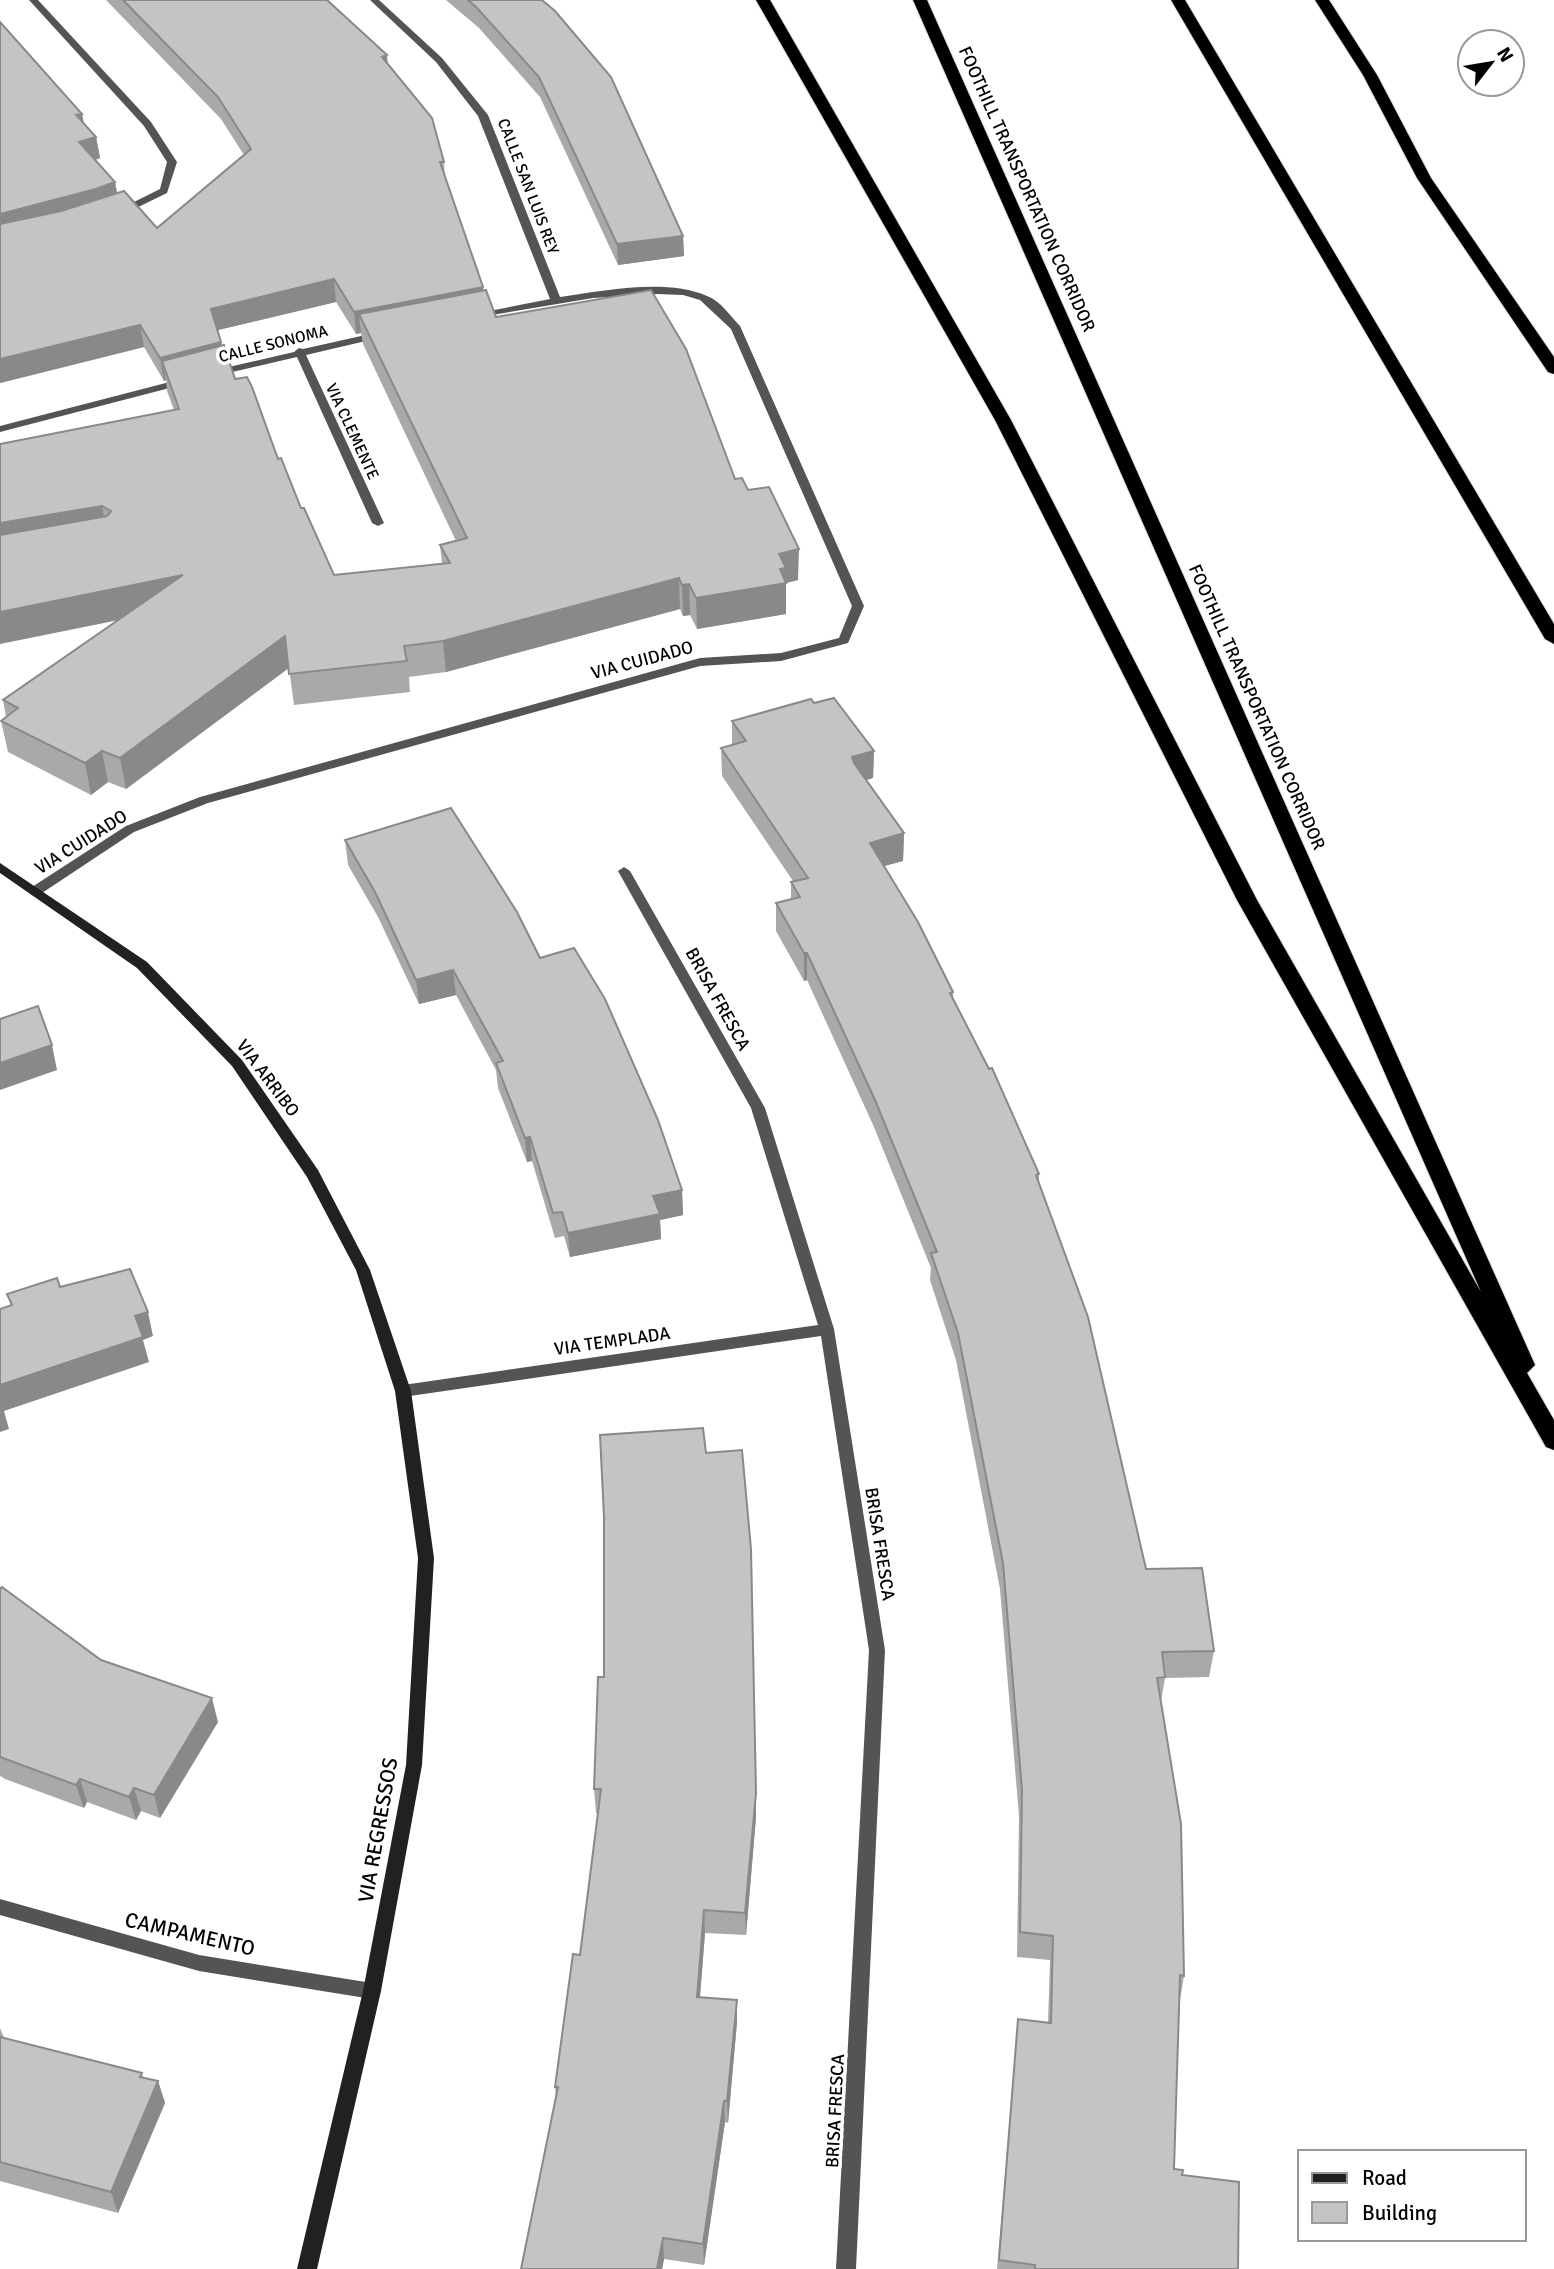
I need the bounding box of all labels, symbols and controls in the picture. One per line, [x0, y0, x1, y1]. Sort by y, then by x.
north arrow [1456, 28, 1526, 98]
street label: FOOTHILL TRANSPORTATION CORRIDOR [954, 43, 1100, 335]
text: N [1491, 43, 1518, 67]
street label: CALLE SAN LUIS REY [493, 116, 563, 257]
street label: CALLE SONOMA [217, 321, 330, 367]
street label: VIA CLEMENTE [321, 380, 383, 483]
street label: FOOTHILL TRANSPORTATION CORRIDOR [1184, 561, 1330, 853]
street label: VIA CUIDADO [589, 636, 695, 684]
street label: VIA CUIDADO [31, 805, 131, 879]
street label: BRISA FRESCA [681, 944, 755, 1054]
street label: VIA ARRIBO [232, 1035, 304, 1121]
street label: VIA TEMPLADA [553, 1322, 671, 1360]
street label: BRISA FRESCA [860, 1486, 900, 1602]
street label: VIA REGRESSOS [352, 1755, 404, 1905]
street label: CAMPAMENTO [122, 1906, 258, 1962]
street label: BRISA FRESCA [821, 2053, 849, 2169]
legend [1298, 2150, 1526, 2241]
text: Road [1362, 2165, 1407, 2191]
text: Building [1362, 2200, 1437, 2226]

